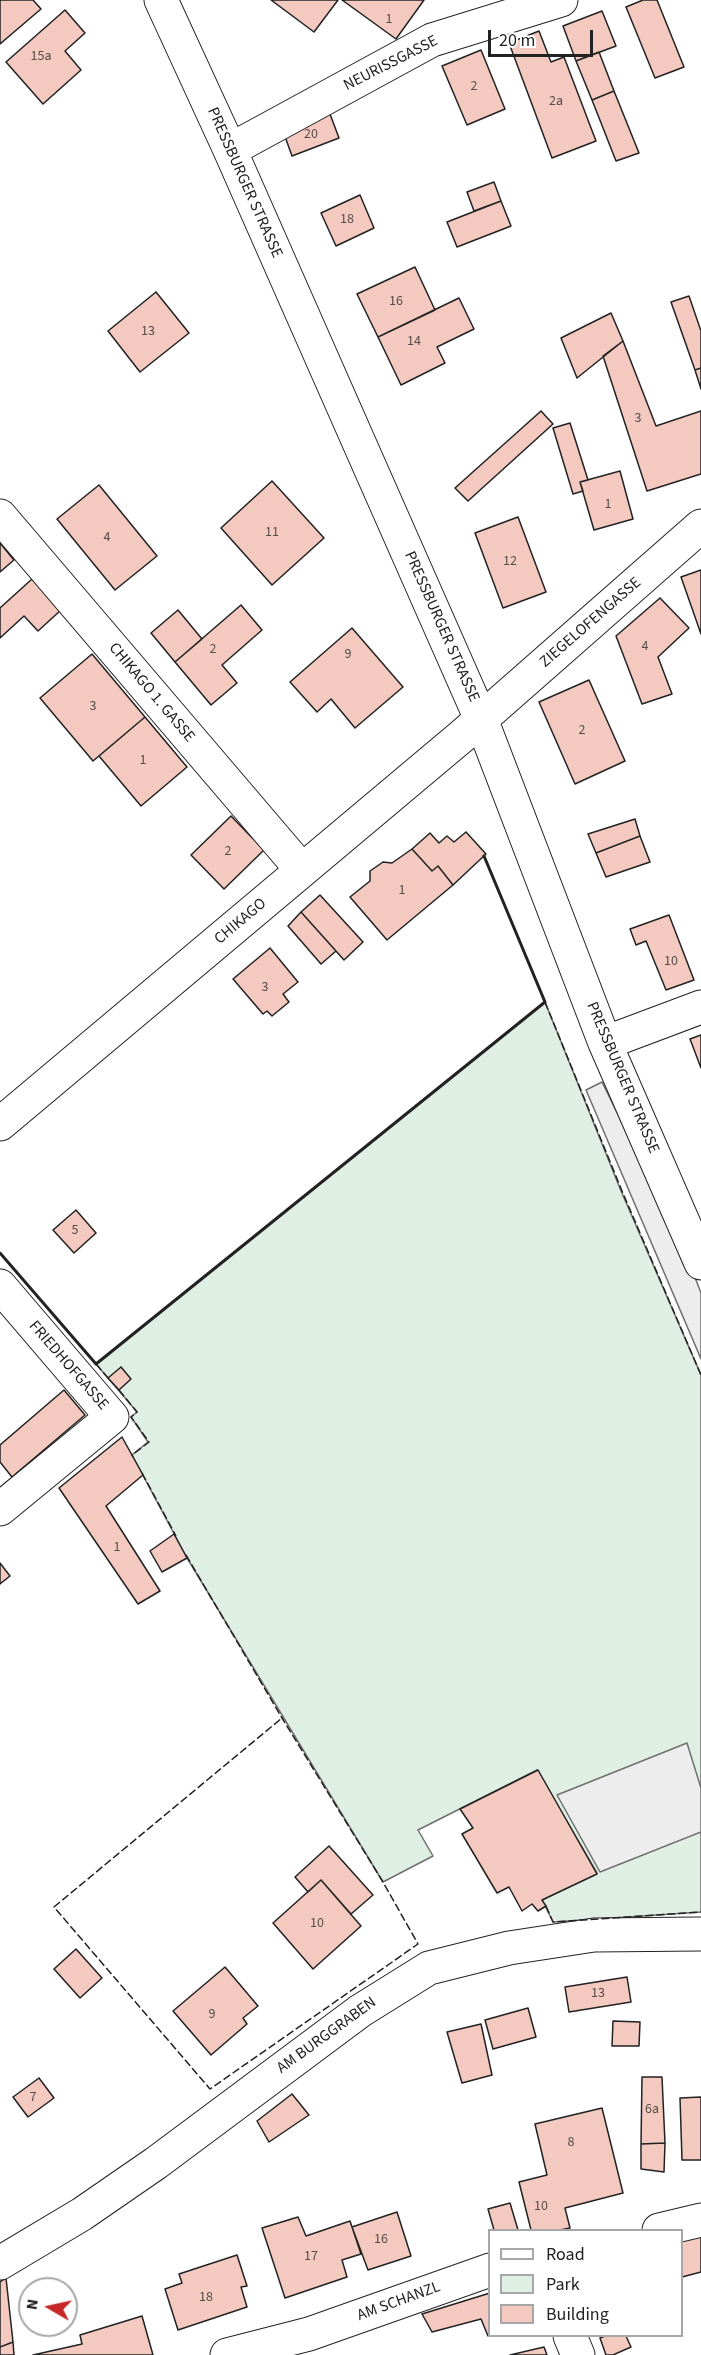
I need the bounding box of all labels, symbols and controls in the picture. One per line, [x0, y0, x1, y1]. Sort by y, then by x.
house number: 1 [386, 12, 392, 28]
scale bar [491, 18, 596, 56]
text: 20 m [499, 28, 535, 53]
street label: NEURISSGASSE [341, 32, 441, 96]
house number: 15a [31, 49, 51, 65]
house number: 2 [471, 79, 477, 95]
house number: 2a [549, 94, 563, 110]
street label: PRESSBURGER STRASSE [202, 105, 286, 261]
house number: 20 [304, 127, 318, 143]
house number: 18 [340, 212, 354, 228]
house number: 16 [389, 294, 403, 310]
house number: 13 [141, 324, 155, 340]
house number: 14 [407, 334, 421, 350]
house number: 3 [635, 411, 641, 427]
house number: 1 [605, 497, 611, 513]
house number: 11 [265, 525, 279, 541]
house number: 4 [104, 530, 110, 546]
street label: PRESSBURGER STRASSE [399, 549, 483, 705]
house number: 12 [503, 554, 517, 570]
street label: ZIEGELOFENGASSE [536, 574, 646, 672]
street label: CHIKAGO 1. GASSE [104, 639, 198, 747]
house number: 4 [642, 639, 648, 655]
house number: 2 [210, 642, 216, 658]
house number: 9 [345, 647, 351, 663]
house number: 3 [90, 699, 96, 715]
house number: 2 [579, 723, 585, 739]
house number: 1 [140, 753, 146, 769]
house number: 2 [225, 844, 231, 860]
house number: 1 [399, 883, 405, 899]
street label: CHIKAGO [211, 895, 271, 949]
house number: 10 [664, 954, 678, 970]
house number: 3 [262, 980, 268, 996]
street label: PRESSBURGER STRASSE [581, 999, 663, 1157]
house number: 5 [72, 1223, 78, 1239]
street label: FRIEDHOFGASSE [24, 1317, 112, 1415]
house number: 1 [114, 1540, 120, 1556]
house number: 10 [310, 1916, 324, 1932]
house number: 13 [591, 1986, 605, 2002]
street label: AM BURGGRABEN [274, 1994, 380, 2078]
house number: 9 [209, 2007, 215, 2023]
house number: 7 [30, 2090, 36, 2106]
house number: 6a [645, 2102, 659, 2118]
house number: 8 [568, 2135, 574, 2151]
house number: 10 [534, 2199, 548, 2215]
legend [488, 2229, 683, 2337]
house number: 16 [374, 2232, 388, 2248]
text: Road [546, 2242, 585, 2267]
house number: 17 [304, 2249, 318, 2265]
text: Park [546, 2272, 580, 2297]
north arrow [18, 2277, 78, 2337]
street label: AM SCHANZL [355, 2278, 443, 2326]
house number: 18 [199, 2290, 213, 2306]
text: N [20, 2298, 44, 2311]
text: Building [546, 2302, 609, 2327]

